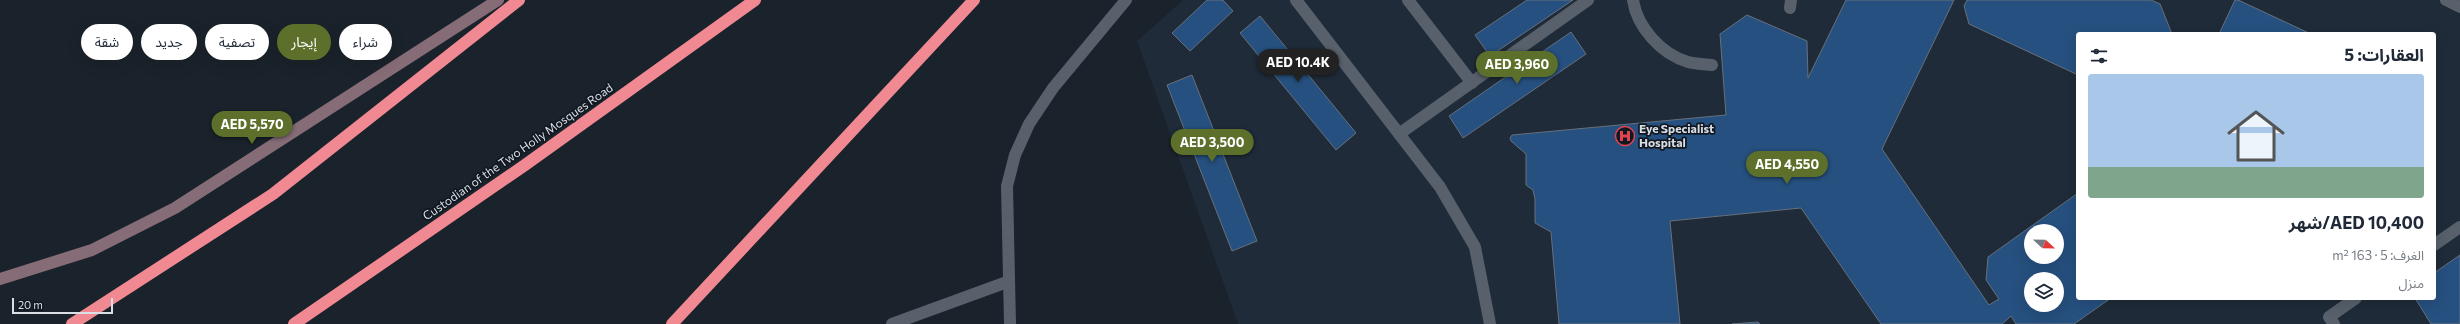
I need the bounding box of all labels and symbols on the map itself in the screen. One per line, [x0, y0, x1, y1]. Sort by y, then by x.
pin: AED 10.4K [1252, 49, 1344, 83]
pin: AED 3,960 [1471, 51, 1563, 85]
street label: Custodian of the Two Holly Mosques Road [420, 80, 615, 223]
pin: AED 5,570 [206, 111, 298, 145]
place label: Eye Specialist Hospital [1639, 121, 1714, 149]
hospital icon: Eye Specialist Hospital [1614, 125, 1636, 147]
pin: AED 3,500 [1166, 129, 1258, 163]
pin: AED 4,550 [1741, 151, 1833, 185]
north arrow [2024, 224, 2064, 264]
scale bar [12, 296, 113, 315]

